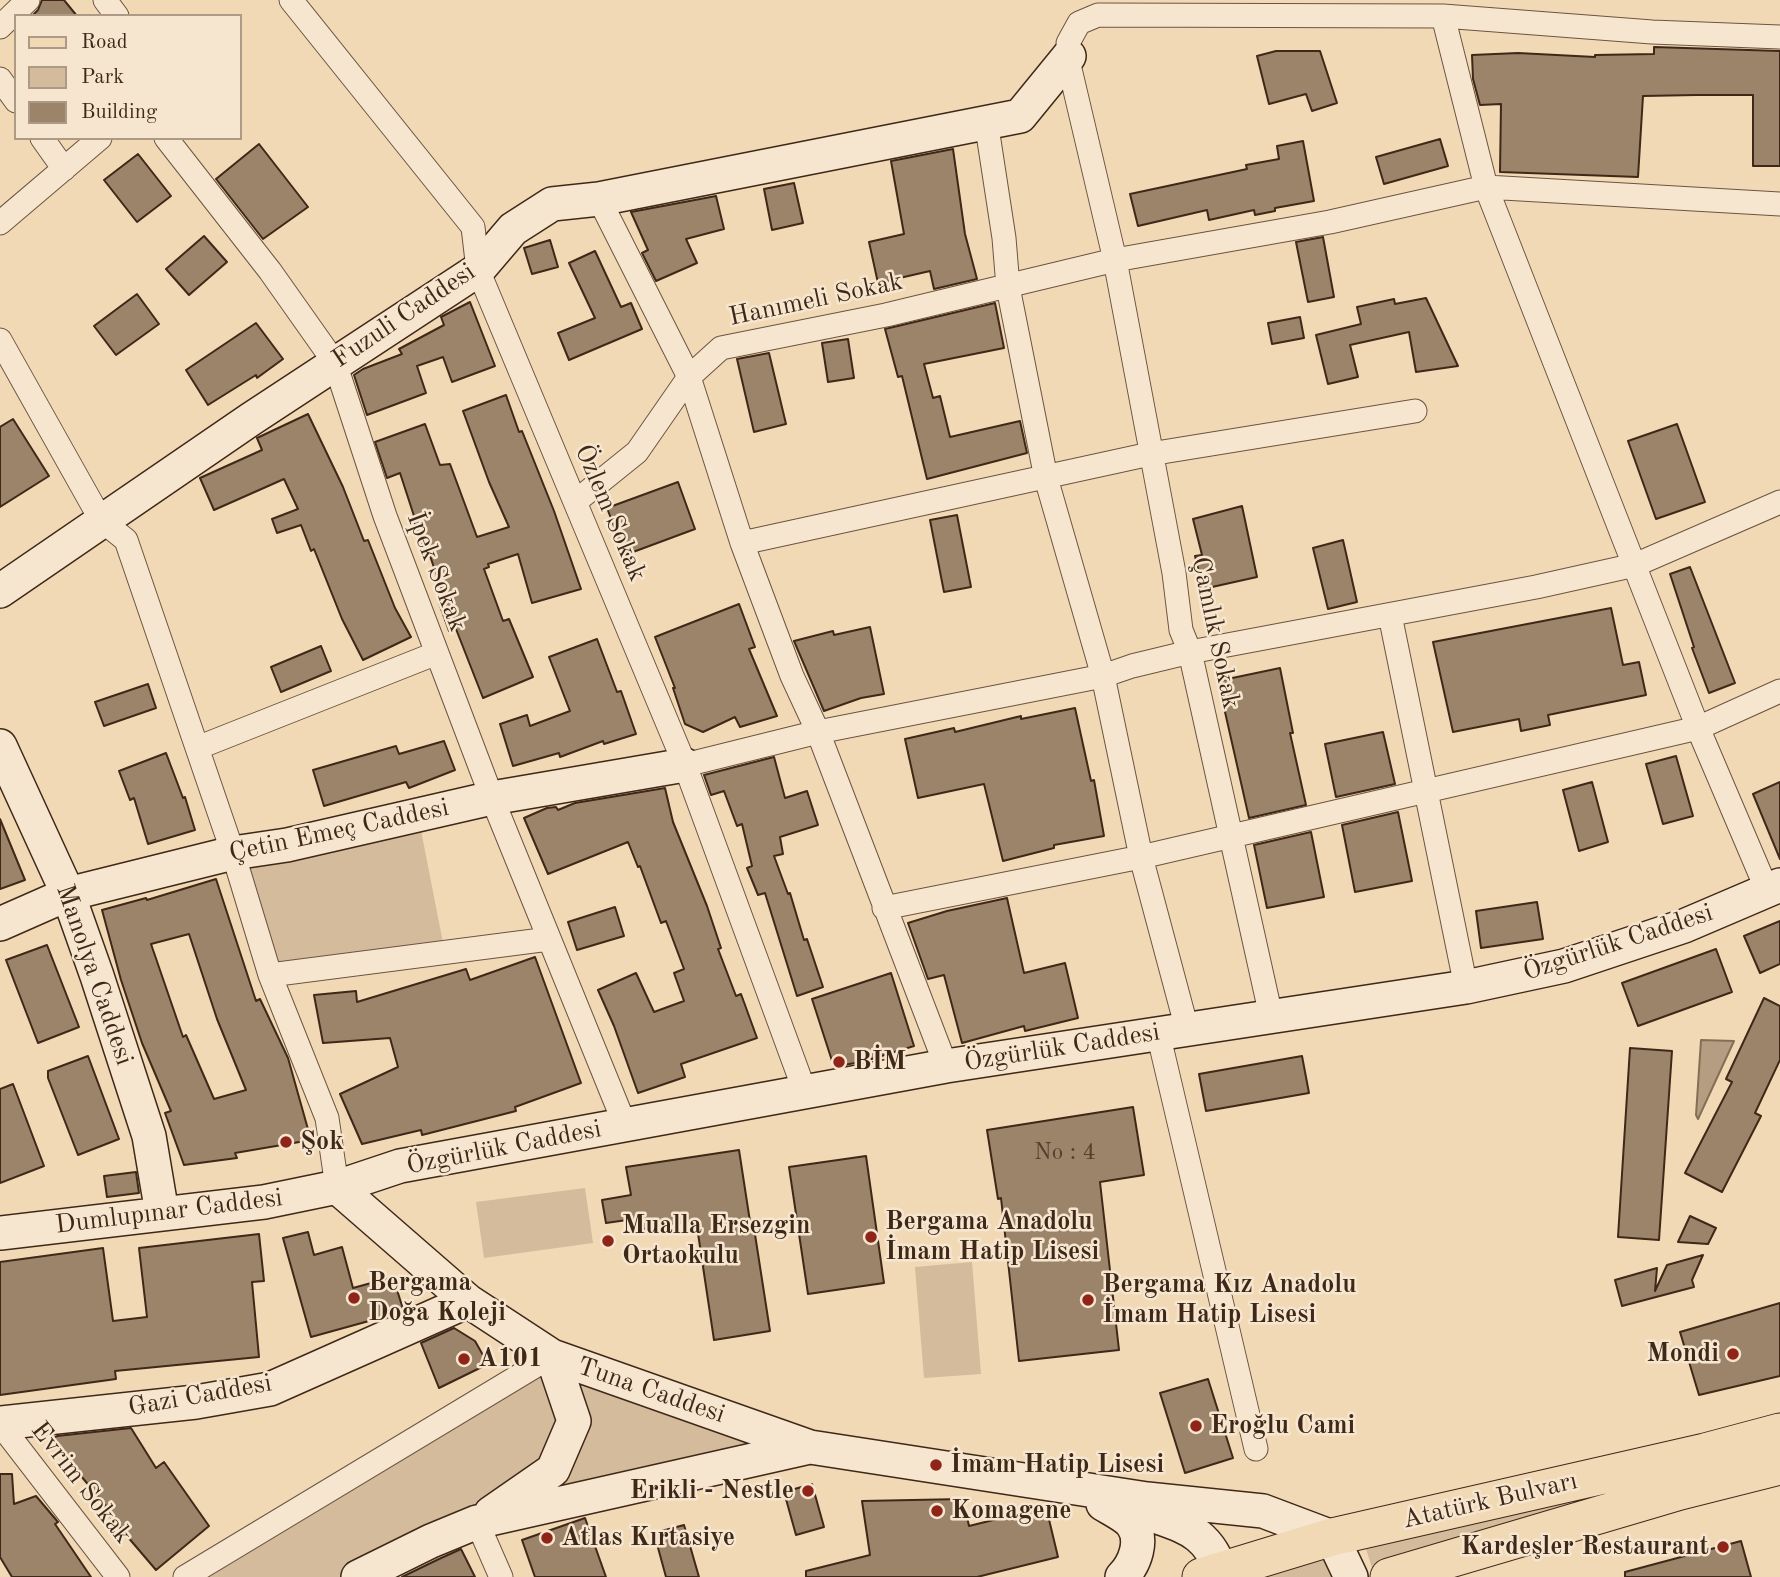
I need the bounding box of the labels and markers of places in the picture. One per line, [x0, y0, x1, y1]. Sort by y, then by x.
place label: BİM [853, 1046, 906, 1078]
marker: BİM [831, 1054, 847, 1070]
place label: Şok [300, 1126, 344, 1158]
marker: Şok [278, 1134, 294, 1150]
place label: Bergama Anadolu İmam Hatip Lisesi [885, 1206, 1099, 1268]
place label: Mualla Ersezgin Ortaokulu [622, 1210, 810, 1272]
marker: Bergama Anadolu İmam Hatip Lisesi [863, 1229, 879, 1245]
marker: Mualla Ersezgin Ortaokulu [600, 1233, 616, 1249]
place label: Bergama Doğa Koleji [368, 1267, 506, 1328]
place label: Bergama Kız Anadolu İmam Hatip Lisesi [1102, 1269, 1357, 1330]
marker: Bergama Doğa Koleji [346, 1290, 362, 1306]
marker: Bergama Kız Anadolu İmam Hatip Lisesi [1080, 1292, 1096, 1308]
place label: Mondi [1647, 1338, 1719, 1370]
place label: A101 [478, 1343, 543, 1375]
marker: Mondi [1725, 1346, 1741, 1362]
marker: A101 [456, 1351, 472, 1367]
place label: Eroğlu Cami [1210, 1410, 1355, 1442]
marker: Eroğlu Cami [1188, 1418, 1204, 1434]
place label: İmam Hatip Lisesi [950, 1449, 1164, 1481]
marker: İmam Hatip Lisesi [928, 1457, 944, 1473]
place label: Erikli - Nestle [630, 1475, 794, 1507]
marker: Erikli - Nestle [800, 1483, 816, 1499]
place label: Komagene [951, 1495, 1072, 1527]
marker: Komagene [929, 1503, 945, 1519]
place label: Atlas Kırtasiye [561, 1522, 735, 1554]
marker: Atlas Kırtasiye [539, 1530, 555, 1546]
place label: Kardeşler Restaurant [1460, 1531, 1709, 1563]
marker: Kardeşler Restaurant [1715, 1539, 1731, 1555]

